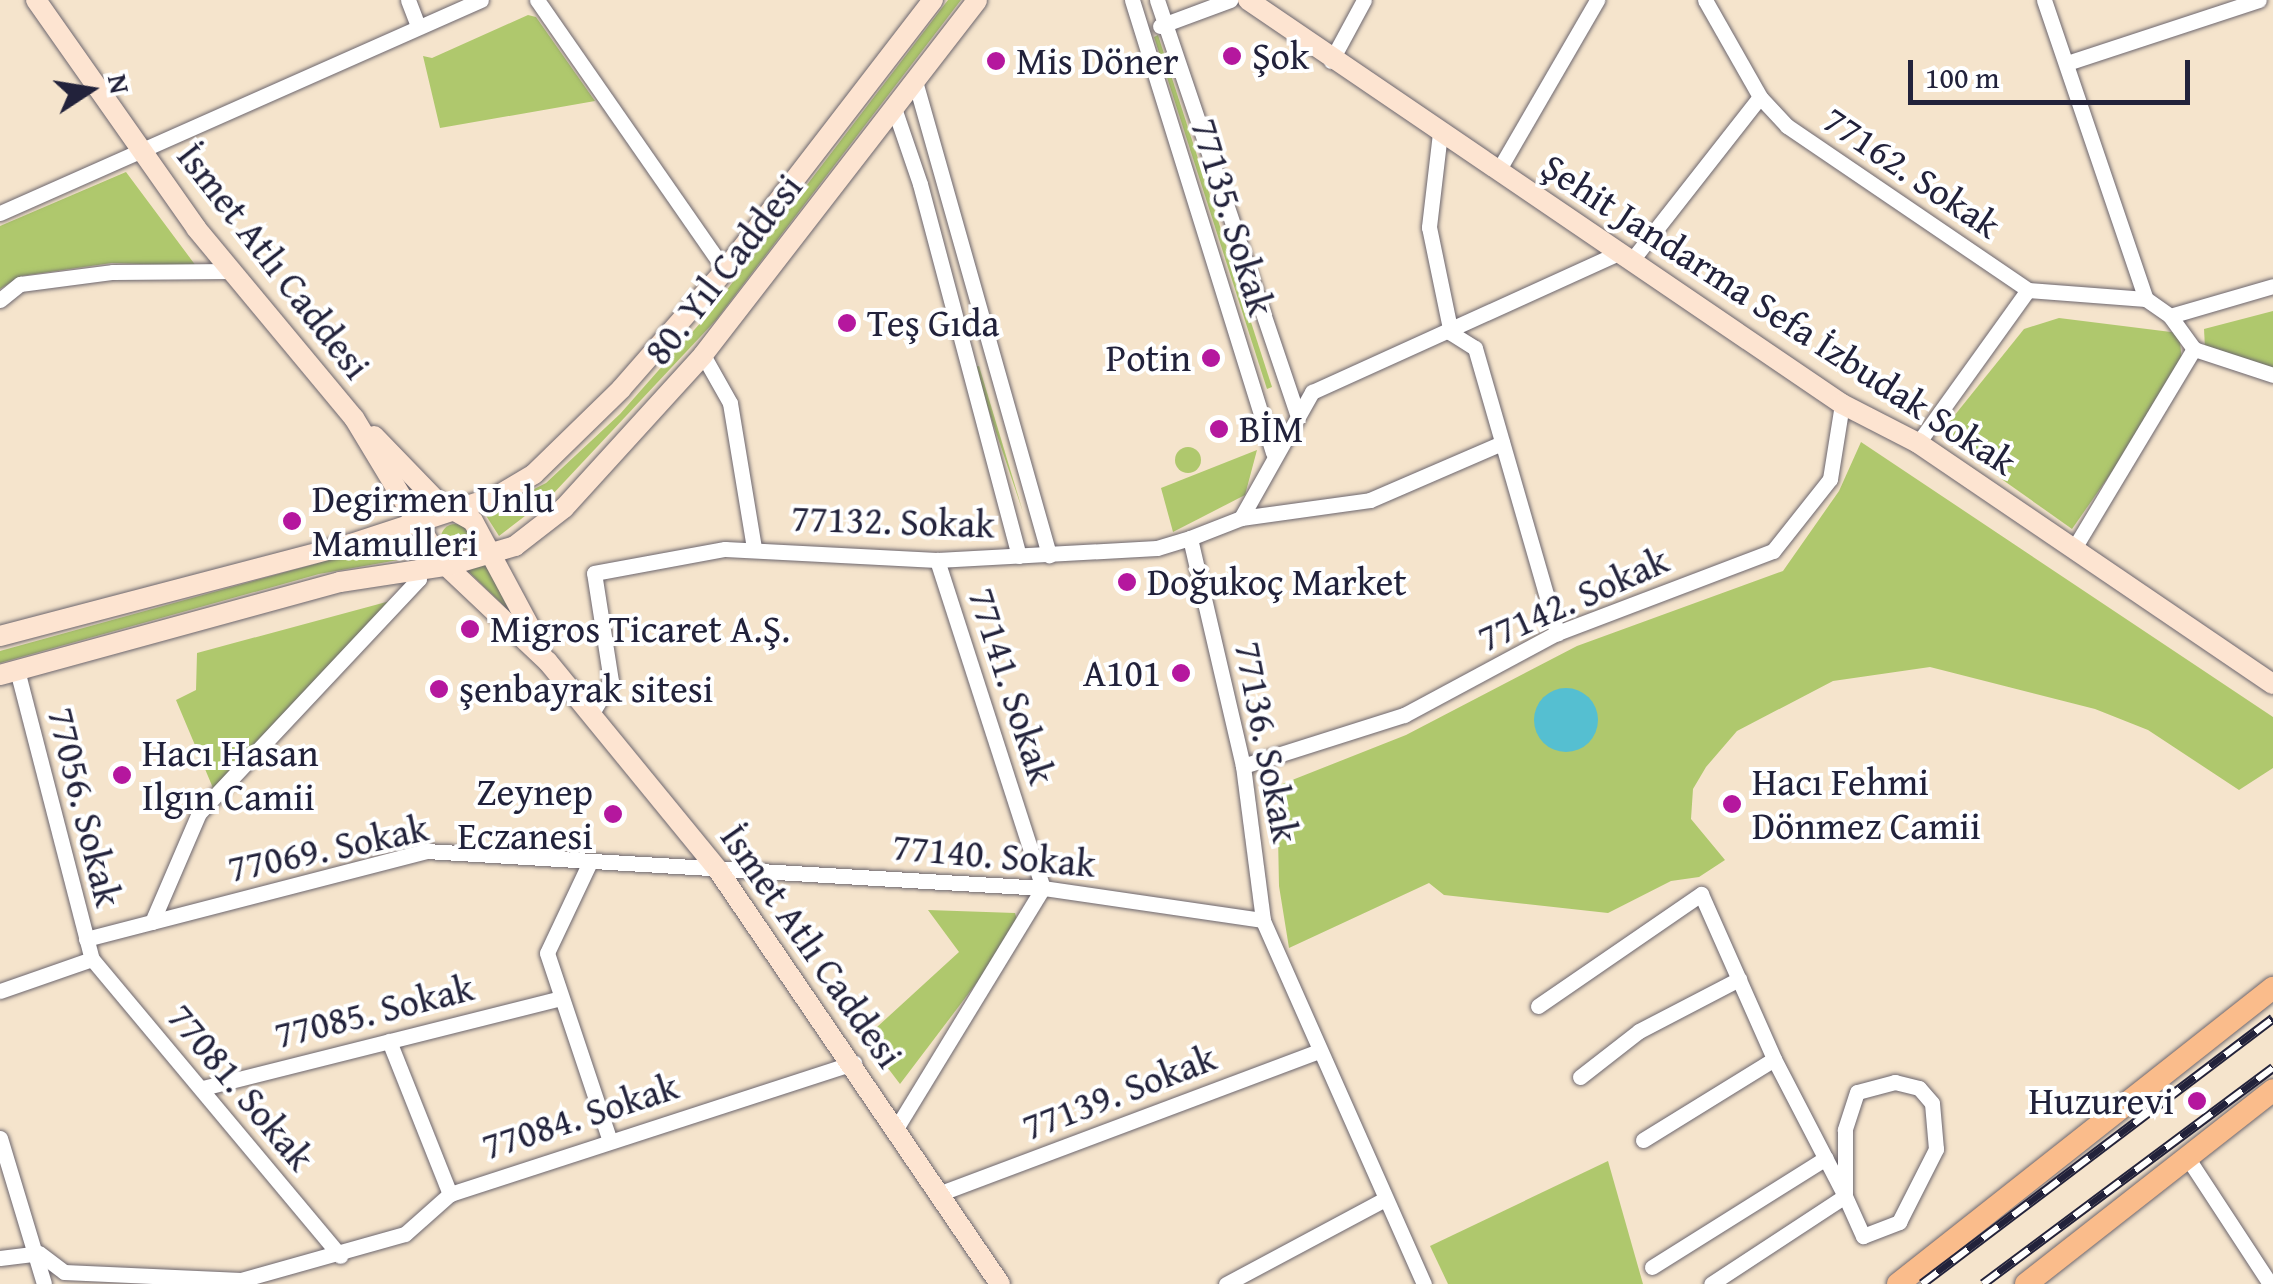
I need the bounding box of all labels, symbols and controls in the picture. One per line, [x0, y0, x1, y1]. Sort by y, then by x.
place label: Şok [1252, 33, 1309, 79]
place label: Mis Döner [1016, 38, 1179, 84]
north arrow [40, 40, 140, 140]
scale bar [1913, 40, 2196, 102]
marker: Şok [1221, 45, 1243, 67]
marker: Mis Döner [985, 50, 1007, 72]
text: 100 m [1925, 55, 1999, 99]
text: N [98, 70, 142, 97]
street label: 77162. Sokak [1815, 96, 2009, 248]
street label: 77135. Sokak [1181, 113, 1285, 321]
street label: İsmet Atlı Caddesi [168, 134, 380, 388]
street label: Şehit Jandarma Sefa İzbudak Sokak [1533, 143, 2025, 485]
street label: 80. Yıl Caddesi [634, 165, 812, 373]
place label: Teş Gıda [867, 300, 999, 346]
marker: Teş Gıda [836, 312, 858, 334]
place label: Potin [1106, 335, 1191, 381]
marker: Potin [1200, 347, 1222, 369]
place label: BİM [1239, 406, 1303, 452]
marker: BİM [1208, 418, 1230, 440]
place label: Degirmen Unlu Mamulleri [312, 476, 554, 566]
street label: 77132. Sokak [790, 495, 996, 547]
marker: Degirmen Unlu Mamulleri [281, 510, 303, 532]
street label: 77142. Sokak [1471, 537, 1675, 661]
place label: Doğukoç Market [1147, 559, 1407, 605]
marker: Doğukoç Market [1116, 571, 1138, 593]
street label: 77141. Sokak [959, 582, 1065, 790]
place label: Migros Ticaret A.Ş. [490, 606, 790, 652]
marker: Migros Ticaret A.Ş. [459, 618, 481, 640]
street label: 77136. Sokak [1225, 638, 1309, 846]
place label: A101 [1083, 650, 1161, 696]
marker: A101 [1170, 662, 1192, 684]
place label: şenbayrak sitesi [459, 666, 713, 712]
marker: şenbayrak sitesi [428, 678, 450, 700]
street label: 77056. Sokak [38, 703, 132, 911]
place label: Hacı Hasan Ilgın Camii [142, 730, 319, 819]
place label: Hacı Fehmi Dönmez Camii [1752, 759, 1981, 848]
marker: Hacı Hasan Ilgın Camii [111, 764, 133, 786]
place label: Zeynep Eczanesi [457, 769, 593, 858]
marker: Hacı Fehmi Dönmez Camii [1721, 793, 1743, 815]
marker: Zeynep Eczanesi [602, 803, 624, 825]
street label: 77069. Sokak [224, 805, 432, 891]
street label: İsmet Atlı Caddesi [711, 816, 913, 1076]
street label: 77140. Sokak [891, 823, 1097, 887]
street label: 77085. Sokak [270, 964, 478, 1058]
street label: 77081. Sokak [158, 994, 324, 1180]
street label: 77139. Sokak [1016, 1034, 1222, 1150]
street label: 77084. Sokak [476, 1063, 684, 1169]
place label: Huzurevi [2029, 1078, 2174, 1124]
marker: Huzurevi [2184, 1088, 2210, 1114]

